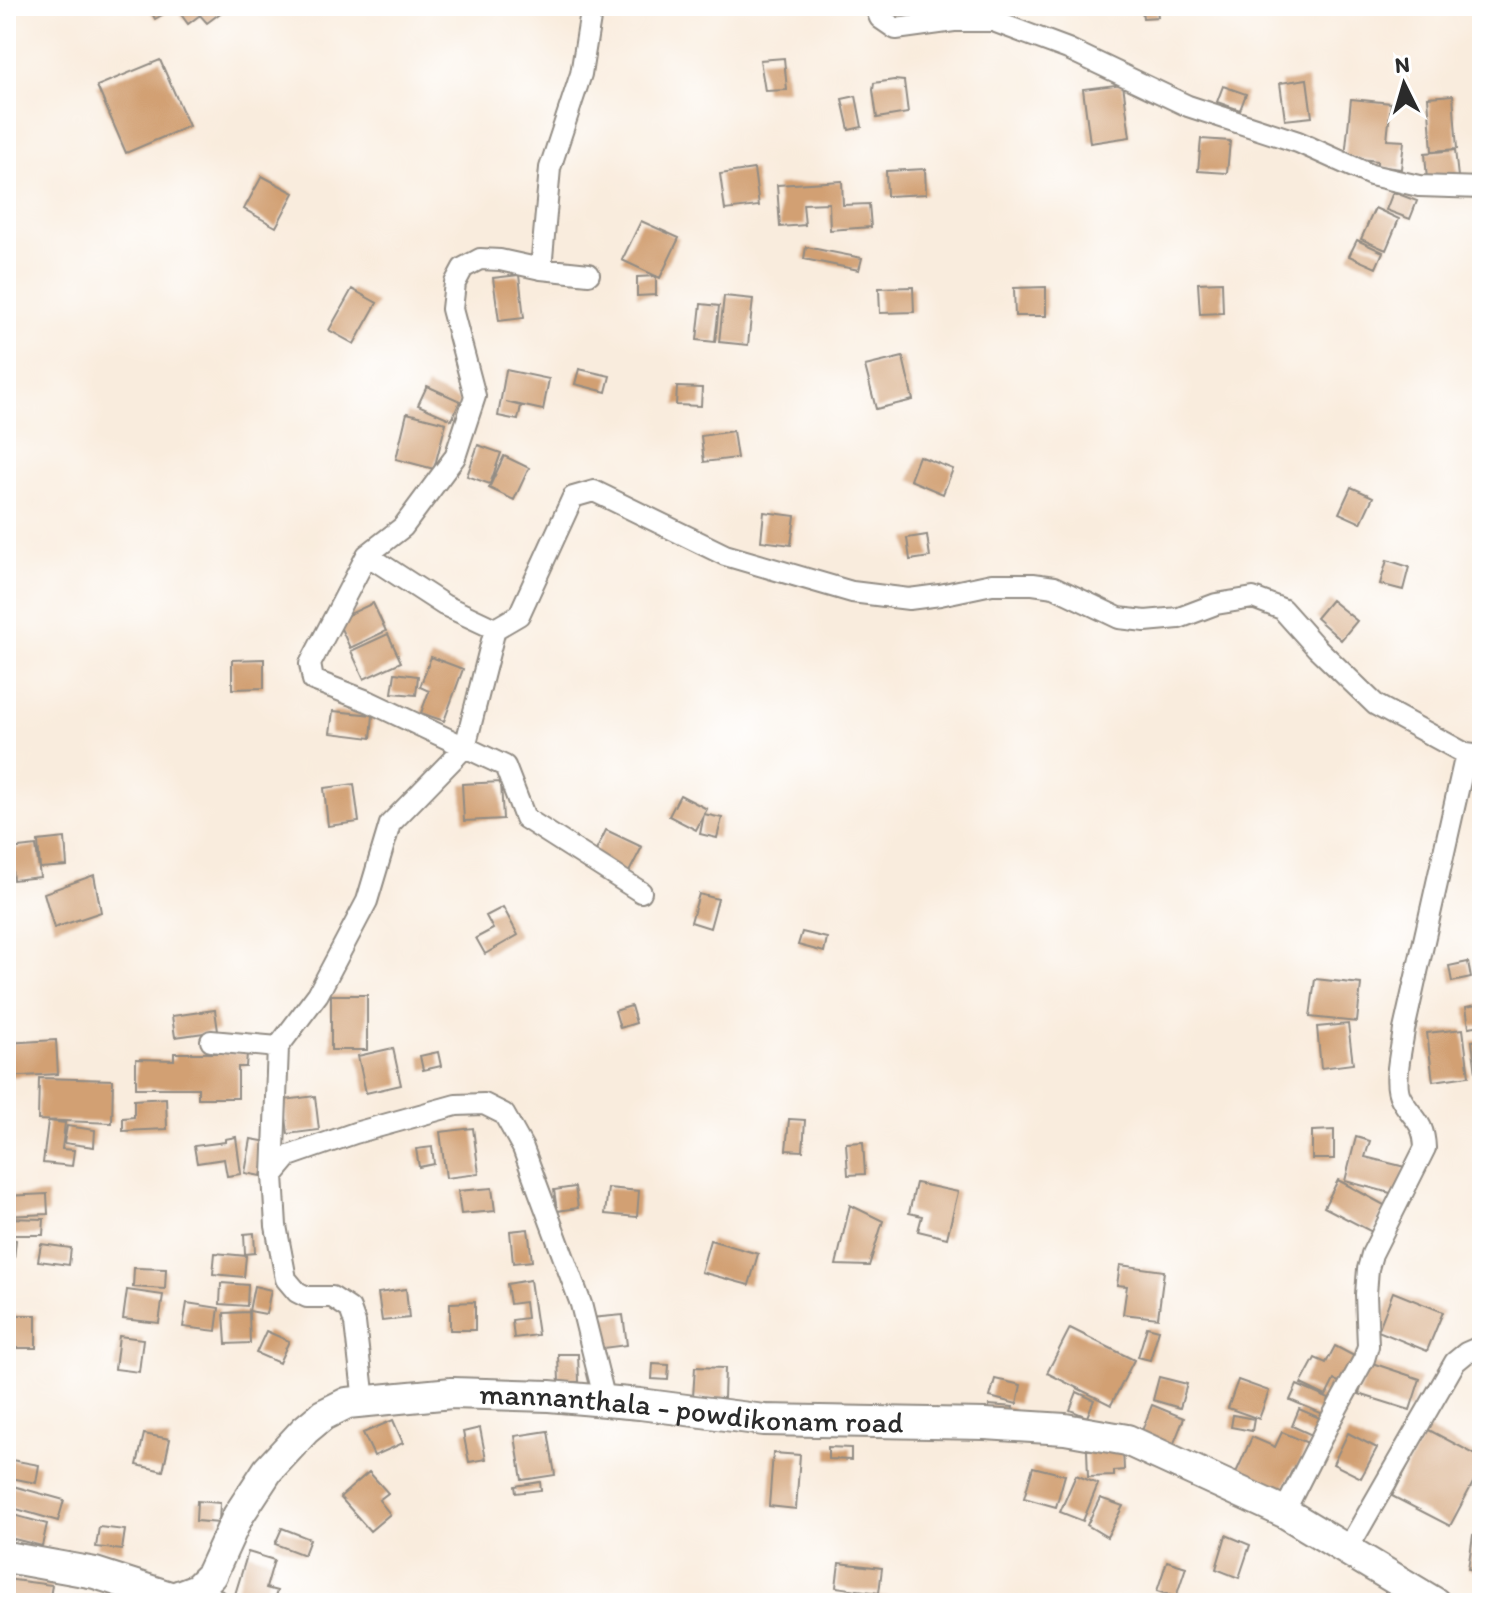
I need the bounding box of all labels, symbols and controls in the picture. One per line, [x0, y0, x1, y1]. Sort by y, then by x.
north arrow [1364, 44, 1444, 124]
text: N [1394, 50, 1411, 79]
street label: mannanthala - powdikonam road [479, 1375, 904, 1441]

